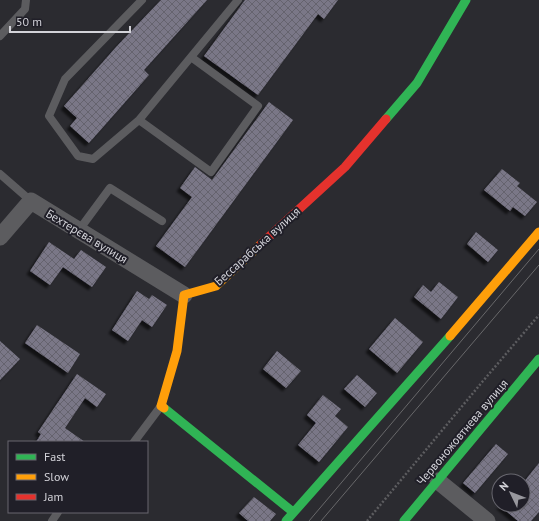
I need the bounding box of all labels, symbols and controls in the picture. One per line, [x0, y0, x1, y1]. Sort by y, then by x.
scale bar [10, 8, 130, 34]
text: 50 m [16, 14, 42, 29]
street label: Бессарабська вулиця [211, 204, 303, 288]
street label: Бехтерєва вулиця [43, 206, 131, 266]
street label: Червоножовтнева вулиця [413, 376, 511, 488]
legend [8, 441, 148, 513]
text: Fast [44, 449, 65, 464]
text: Slow [44, 469, 69, 484]
north arrow [491, 473, 531, 513]
text: N [496, 479, 511, 494]
text: Jam [43, 489, 63, 504]

